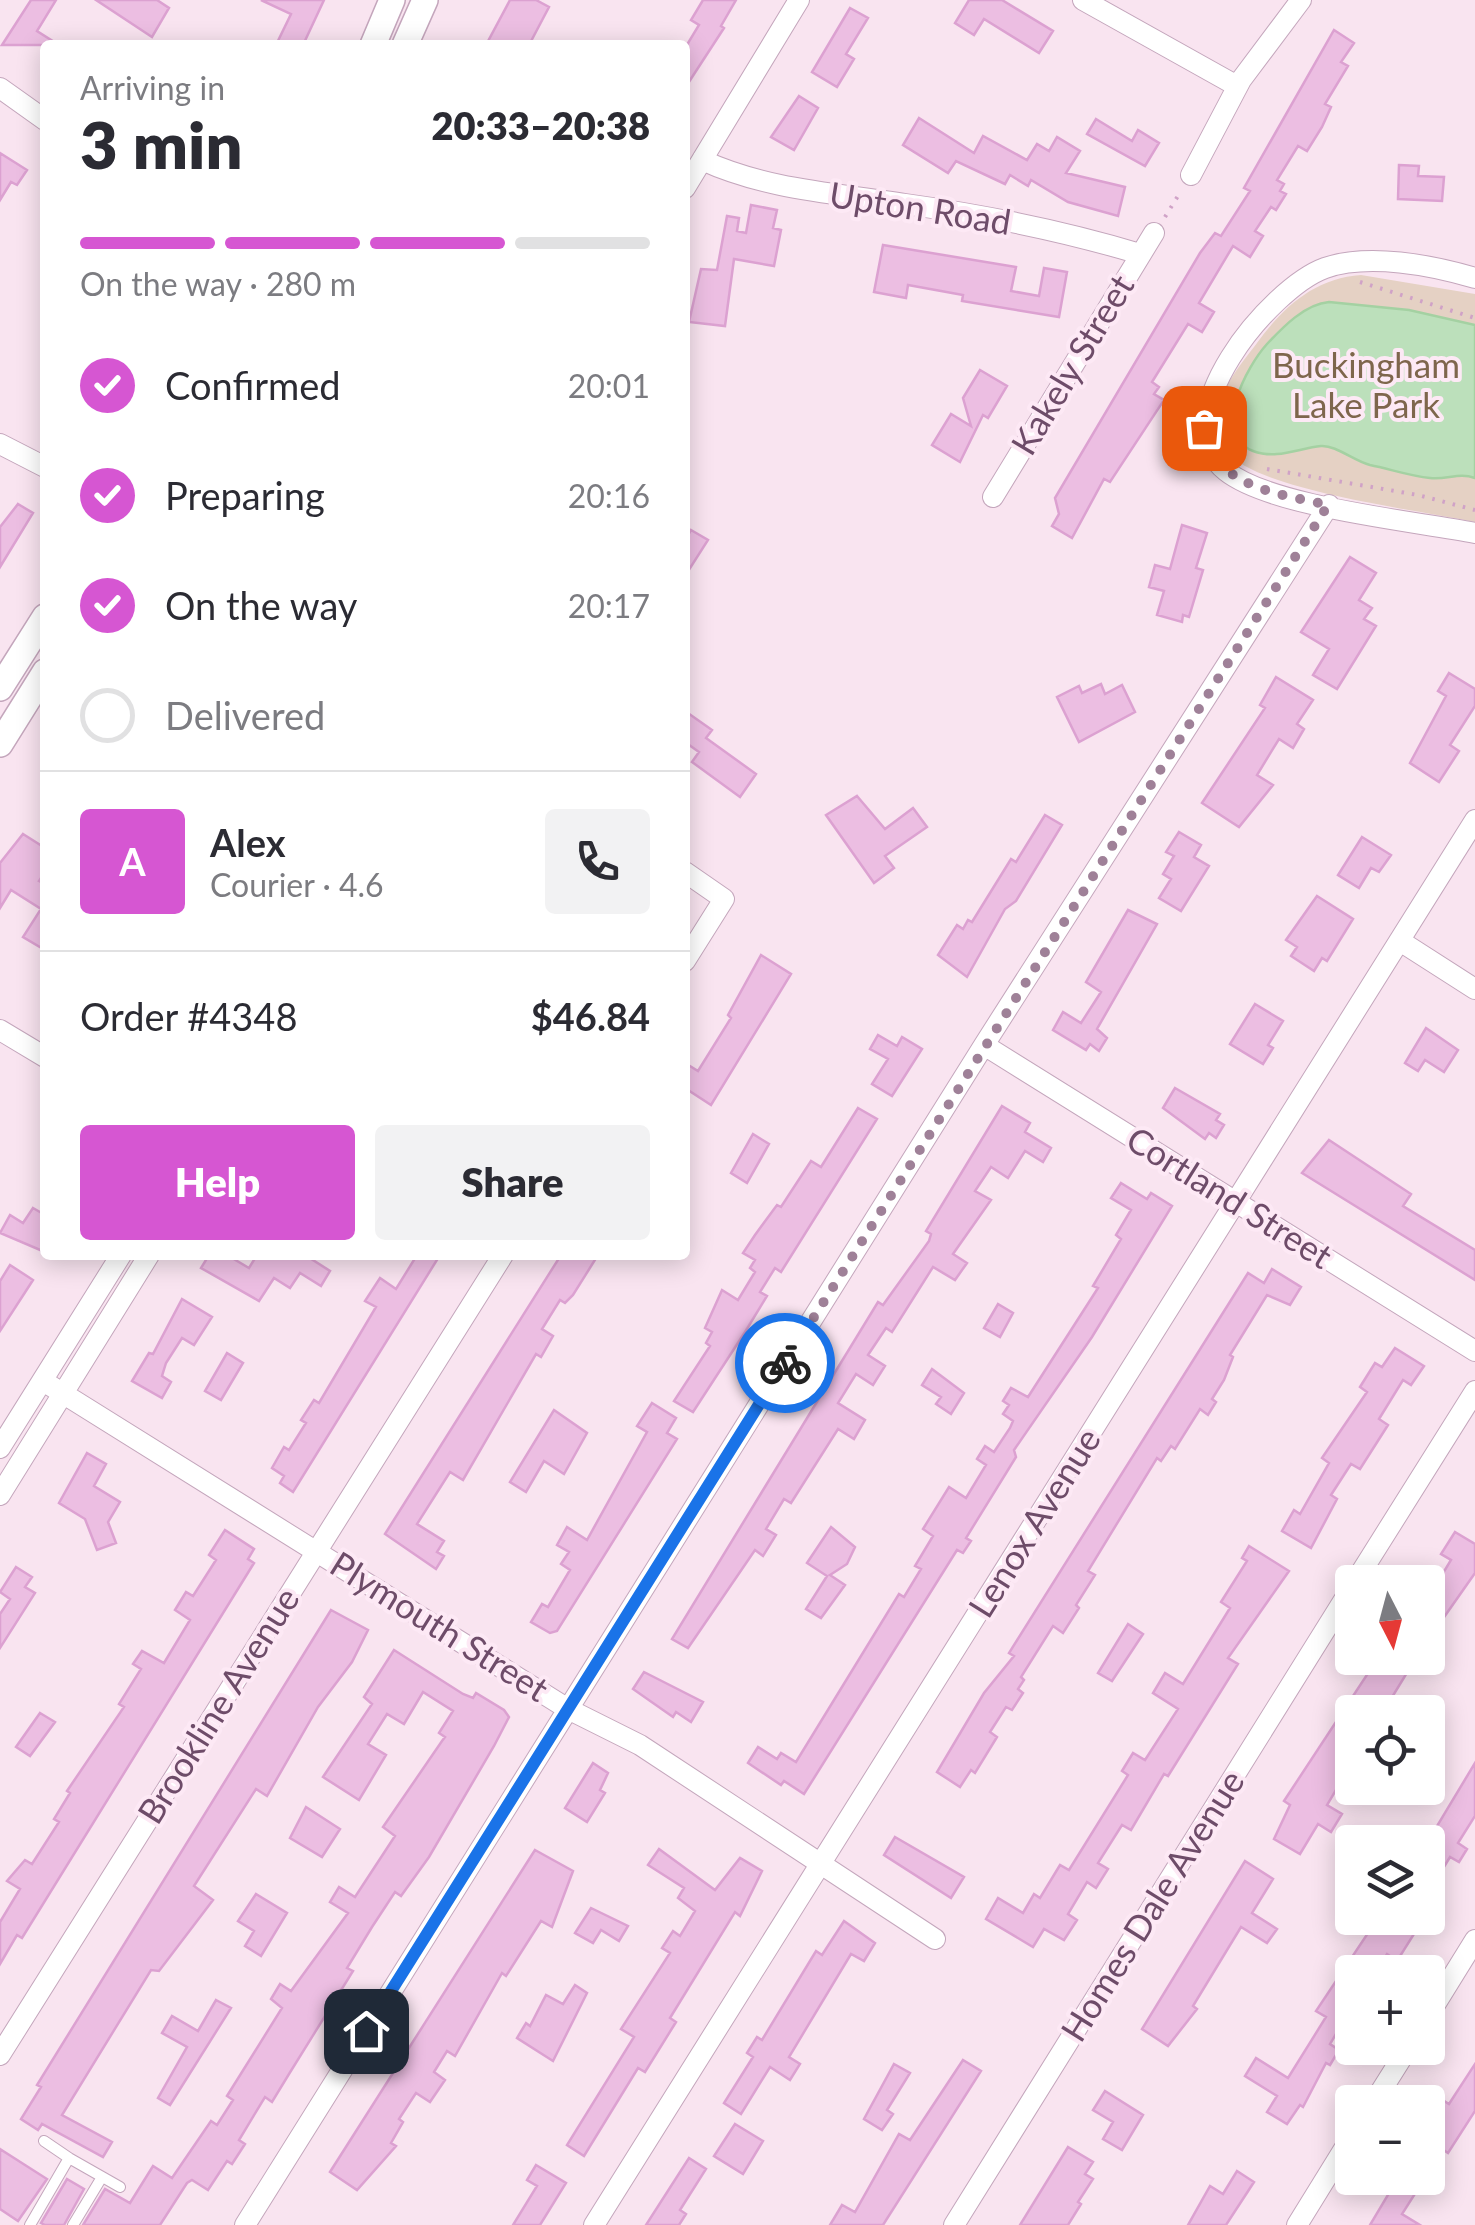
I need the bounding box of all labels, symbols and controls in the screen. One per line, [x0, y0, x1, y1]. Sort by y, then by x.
text: Arriving in [80, 68, 225, 107]
text: 20:33–20:38 [431, 102, 650, 148]
text: 3 min [80, 105, 242, 183]
street label: Upton Road [827, 172, 1014, 242]
text: On the way · 280 m [80, 264, 356, 303]
street label: Kakely Street [1001, 266, 1142, 461]
park label: Buckingham Lake Park [1272, 343, 1460, 425]
icon: check [80, 358, 135, 413]
text: Confirmed [165, 362, 341, 408]
text: 20:01 [568, 366, 650, 405]
pin [1162, 386, 1247, 471]
icon: bag [1177, 401, 1232, 456]
icon: check [80, 468, 135, 523]
text: Preparing [165, 472, 325, 518]
text: 20:16 [568, 476, 650, 515]
icon: check [80, 578, 135, 633]
text: On the way [165, 582, 357, 628]
text: 20:17 [568, 586, 650, 625]
text: Delivered [165, 692, 325, 738]
button: phone [545, 809, 650, 914]
text: Alex [210, 819, 286, 865]
text: A [119, 838, 146, 884]
text: Courier · 4.6 [210, 865, 384, 904]
text: Order #4348 [80, 993, 297, 1039]
text: $46.84 [531, 993, 650, 1039]
street label: Cortland Street [1120, 1116, 1341, 1276]
button: Help [80, 1125, 355, 1240]
button: Share [375, 1125, 650, 1240]
courier [735, 1313, 835, 1413]
icon: bike [758, 1336, 813, 1391]
street label: Lenox Avenue [959, 1420, 1108, 1624]
street label: Plymouth Street [324, 1542, 557, 1709]
north arrow [1335, 1565, 1445, 1675]
map controls [1335, 1565, 1445, 2195]
street label: Brookline Avenue [128, 1579, 307, 1831]
button: locate [1335, 1695, 1445, 1805]
street label: Homes Dale Avenue [1051, 1762, 1252, 2048]
button: layers [1335, 1825, 1445, 1935]
button: + [1335, 1955, 1445, 2065]
pin [324, 1989, 409, 2074]
icon: home [339, 2004, 394, 2059]
button: − [1335, 2085, 1445, 2195]

